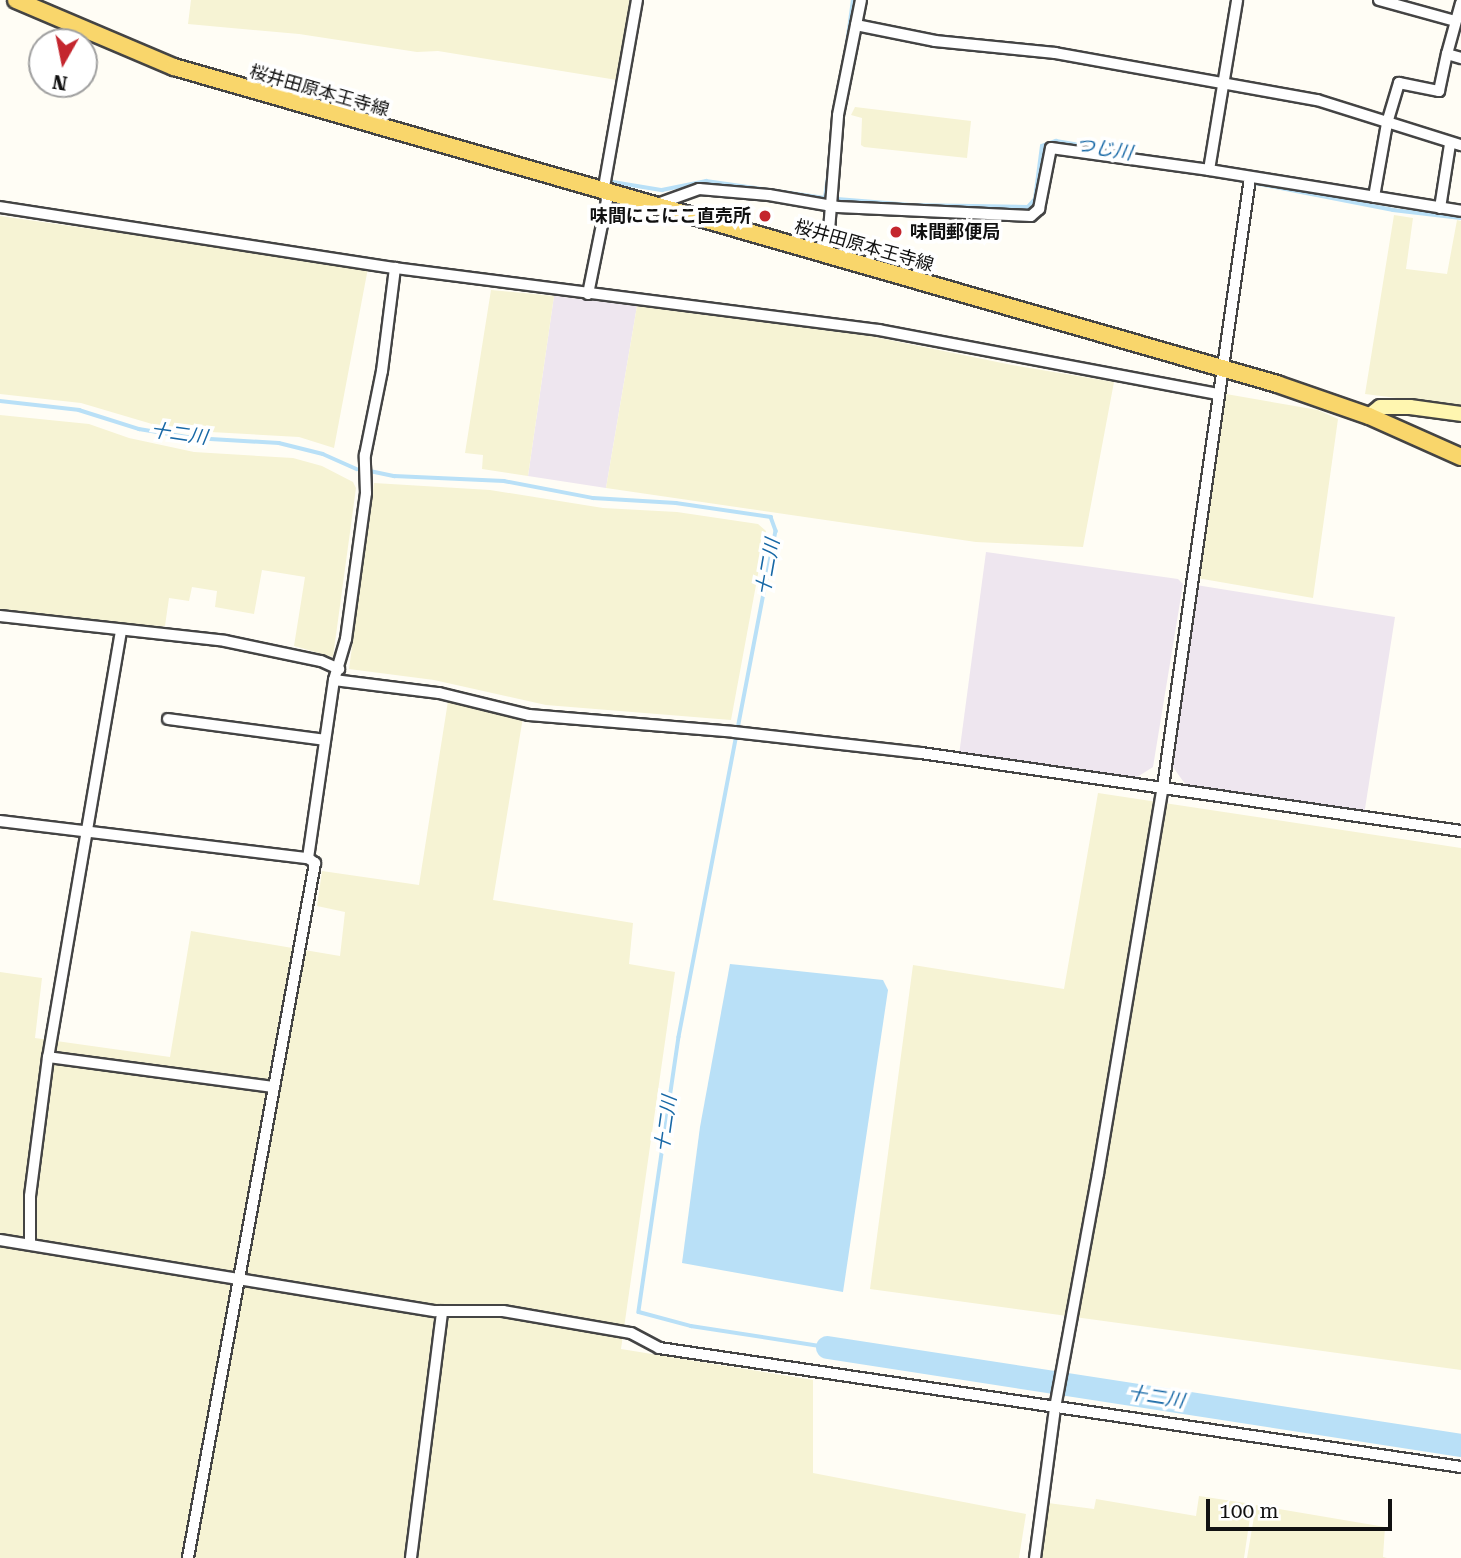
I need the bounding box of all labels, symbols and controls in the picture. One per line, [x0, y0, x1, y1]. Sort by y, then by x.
north arrow [28, 28, 98, 98]
street label: 桜井田原本王寺線 [247, 61, 391, 121]
text: N [51, 70, 69, 95]
water label: つじ川 [1074, 133, 1134, 165]
place label: 味間にこにこ直売所 [589, 205, 751, 227]
marker: 味間にこにこ直売所 [757, 208, 773, 224]
street label: 桜井田原本王寺線 [792, 216, 936, 276]
place label: 味間郵便局 [910, 221, 1000, 243]
marker: 味間郵便局 [888, 224, 904, 240]
water label: 十二川 [149, 419, 209, 449]
water label: 十二川 [752, 537, 784, 597]
water label: 十二川 [651, 1094, 681, 1154]
water label: 十二川 [1126, 1381, 1186, 1413]
scale bar [1209, 1484, 1394, 1528]
text: 100 m [1219, 1499, 1279, 1523]

